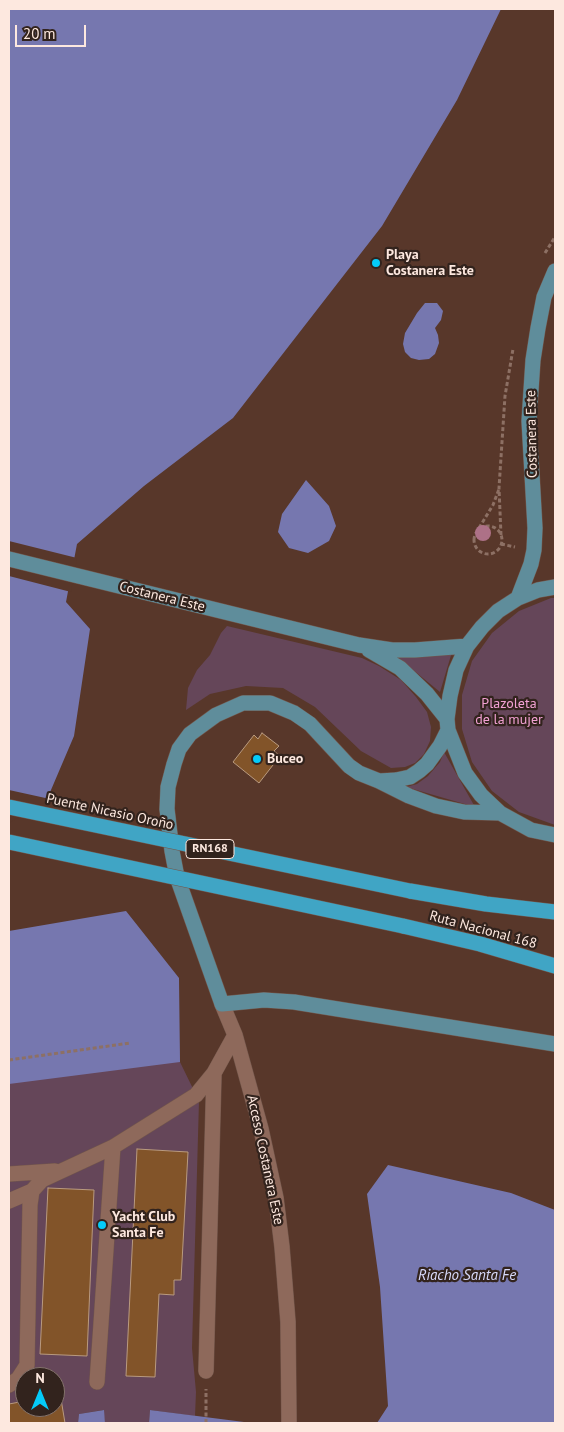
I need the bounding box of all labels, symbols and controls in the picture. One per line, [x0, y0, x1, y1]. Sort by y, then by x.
scale bar [18, 15, 89, 47]
text: 20 m [23, 24, 56, 43]
place label: Playa Costanera Este [386, 247, 474, 280]
marker: Playa Costanera Este [370, 257, 382, 269]
street label: Costanera Este [523, 390, 541, 478]
street label: Costanera Este [117, 578, 207, 616]
park label: Plazoleta de la mujer [475, 696, 543, 729]
place label: Buceo [267, 751, 303, 767]
marker: Buceo [251, 753, 263, 765]
street label: Puente Nicasio Oroño [45, 790, 175, 834]
road number: RN168 [186, 840, 234, 859]
street label: Ruta Nacional 168 [427, 908, 539, 952]
street label: Acceso Costanera Este [243, 1094, 287, 1226]
place label: Yacht Club Santa Fe [112, 1209, 175, 1242]
marker: Yacht Club Santa Fe [96, 1219, 108, 1231]
water label: Riacho Santa Fe [418, 1267, 516, 1285]
north arrow [15, 1367, 65, 1417]
text: N [35, 1369, 45, 1387]

